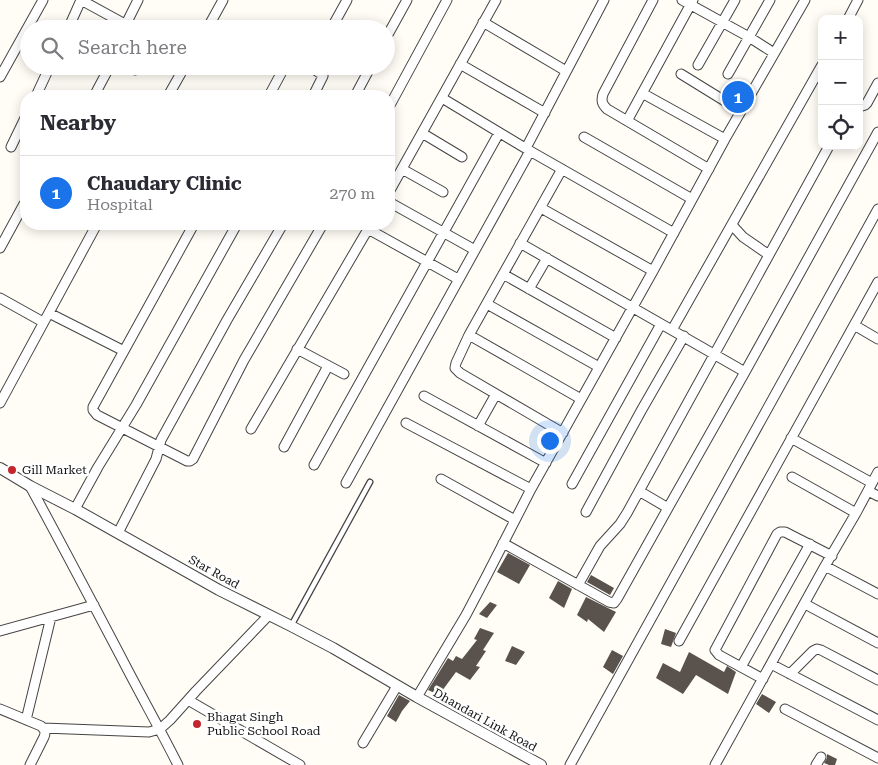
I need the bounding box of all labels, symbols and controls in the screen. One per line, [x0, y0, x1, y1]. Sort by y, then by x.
map controls [818, 15, 863, 150]
button: + [818, 15, 863, 60]
search box [20, 20, 395, 75]
icon: search [38, 34, 66, 62]
text: Search here [78, 36, 187, 59]
button: − [818, 60, 863, 105]
pin: 1 [722, 78, 754, 116]
button: locate [818, 105, 863, 150]
text: Nearby [40, 111, 116, 135]
text: Chaudary Clinic [87, 172, 242, 195]
text: 1 [52, 184, 60, 203]
text: 270 m [329, 184, 375, 203]
text: Hospital [87, 195, 153, 214]
your location [537, 428, 563, 454]
place label: Gill Market [22, 463, 87, 477]
marker: Gill Market [6, 464, 18, 476]
street label: Star Road [186, 552, 242, 592]
street label: Dhandari Link Road [431, 686, 539, 754]
place label: Bhagat Singh Public School Road [207, 710, 321, 738]
marker: Bhagat Singh Public School Road [191, 718, 203, 730]

